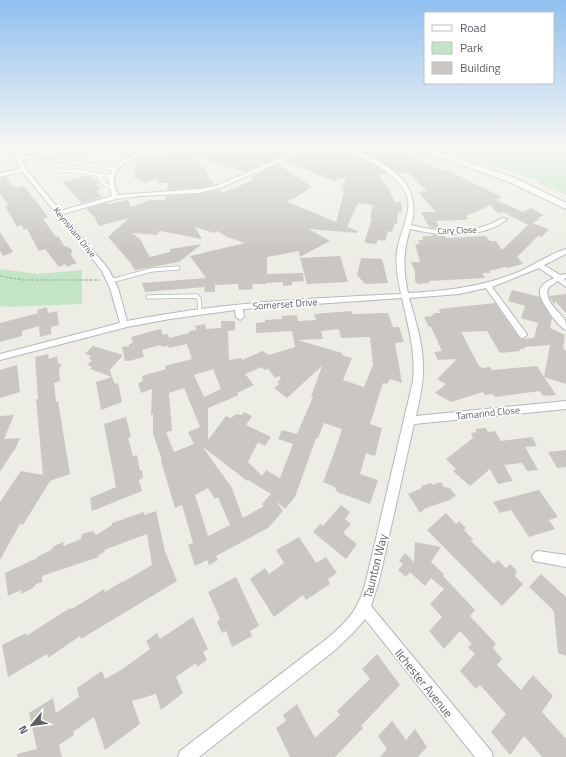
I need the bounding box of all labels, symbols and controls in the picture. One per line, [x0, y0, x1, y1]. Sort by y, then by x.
legend [424, 12, 554, 84]
text: Road [460, 18, 486, 37]
text: Park [460, 38, 483, 57]
text: Building [460, 58, 501, 77]
street label: Keynsham Drive [51, 204, 100, 260]
street label: Cary Close [437, 223, 477, 237]
street label: Somerset Drive [252, 294, 318, 314]
street label: Tamarind Close [455, 402, 521, 424]
street label: Taunton Way [358, 532, 392, 600]
street label: Ilchester Avenue [390, 645, 458, 721]
north arrow [12, 705, 52, 745]
text: N [14, 723, 32, 737]

